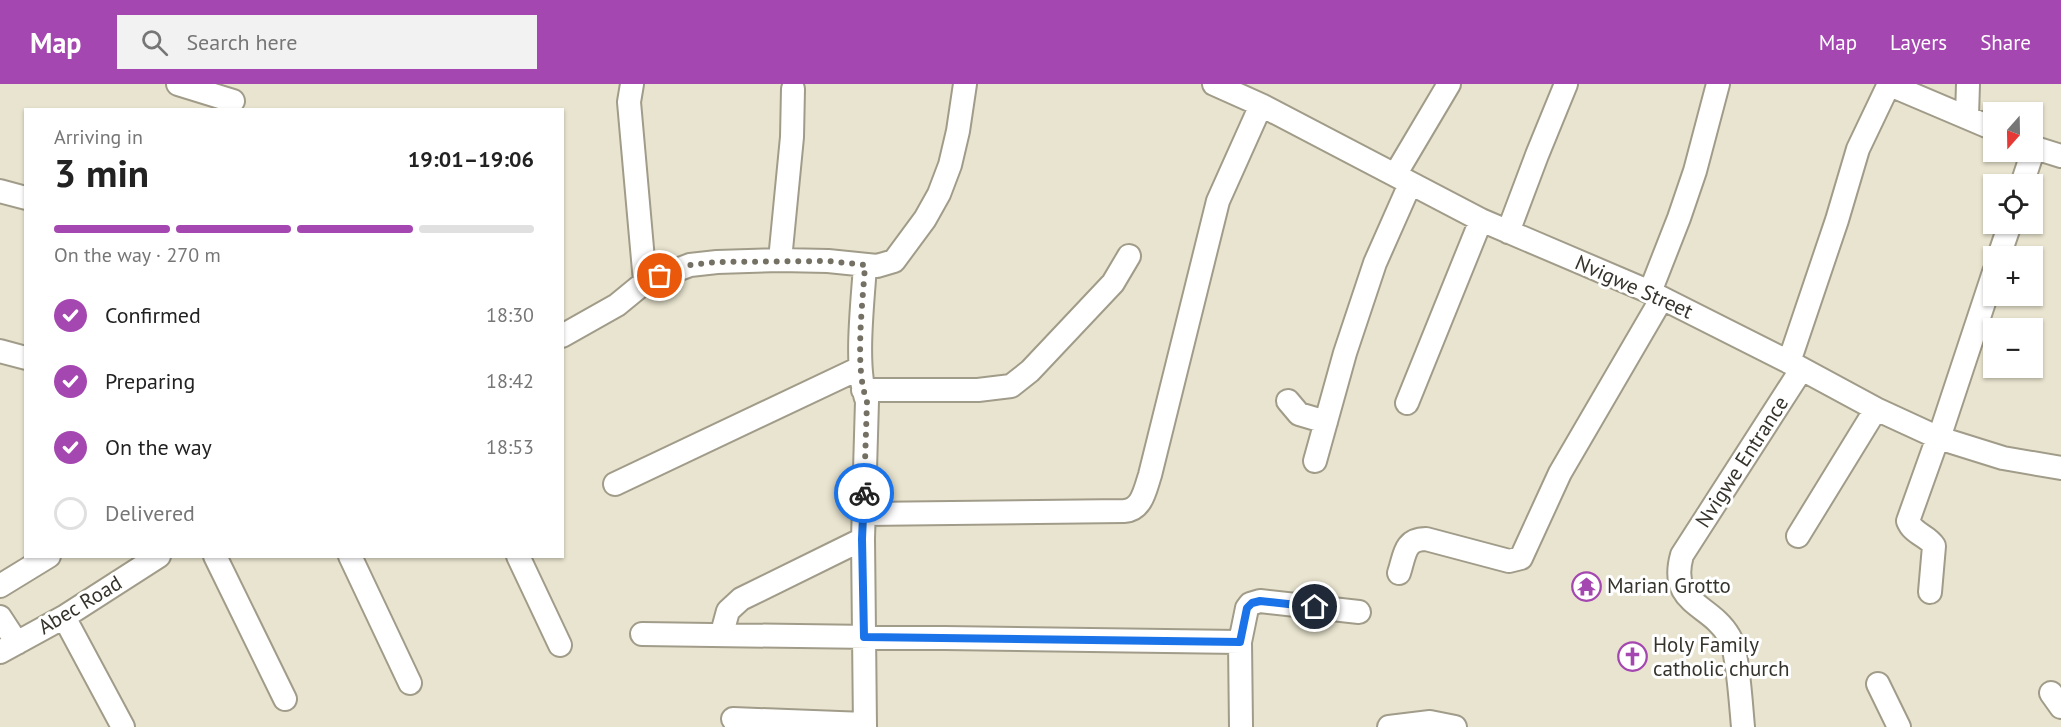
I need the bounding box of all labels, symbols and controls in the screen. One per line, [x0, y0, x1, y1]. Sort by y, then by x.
search box [117, 15, 537, 69]
text: Map [30, 24, 81, 61]
icon: search [138, 26, 171, 59]
text: Search here [186, 28, 297, 56]
text: Map [1819, 29, 1857, 56]
text: Layers [1890, 29, 1947, 56]
text: Share [1980, 29, 2031, 56]
north arrow [1983, 102, 2043, 162]
map controls [1983, 102, 2043, 378]
text: Arriving in [54, 124, 143, 150]
text: 19:01–19:06 [408, 145, 534, 173]
text: 3 min [54, 147, 149, 198]
button: locate [1983, 174, 2043, 234]
text: On the way · 270 m [54, 242, 221, 268]
button: + [1983, 246, 2043, 306]
street label: Nvigwe Street [1571, 249, 1697, 325]
pin [634, 250, 685, 301]
icon: bag [643, 259, 676, 292]
icon: check [54, 299, 87, 332]
text: Confirmed [105, 301, 201, 329]
text: 18:30 [486, 302, 534, 328]
button: − [1983, 318, 2043, 378]
icon: check [54, 365, 87, 398]
text: Preparing [105, 367, 195, 395]
text: 18:42 [486, 368, 534, 394]
street label: Nvigwe Entrance [1689, 391, 1794, 532]
icon: check [54, 431, 87, 464]
text: On the way [105, 433, 212, 461]
text: 18:53 [486, 434, 534, 460]
courier [834, 463, 894, 523]
icon: bike [848, 477, 881, 510]
text: Delivered [105, 499, 195, 527]
street label: Abec Road [33, 569, 127, 640]
temple icon: Marian Grotto [1570, 570, 1602, 602]
place label: Marian Grotto [1607, 572, 1731, 599]
pin [1289, 581, 1340, 632]
icon: home [1298, 590, 1331, 623]
place label: Holy Family catholic church [1653, 631, 1789, 682]
church icon: Holy Family catholic church [1616, 641, 1648, 673]

